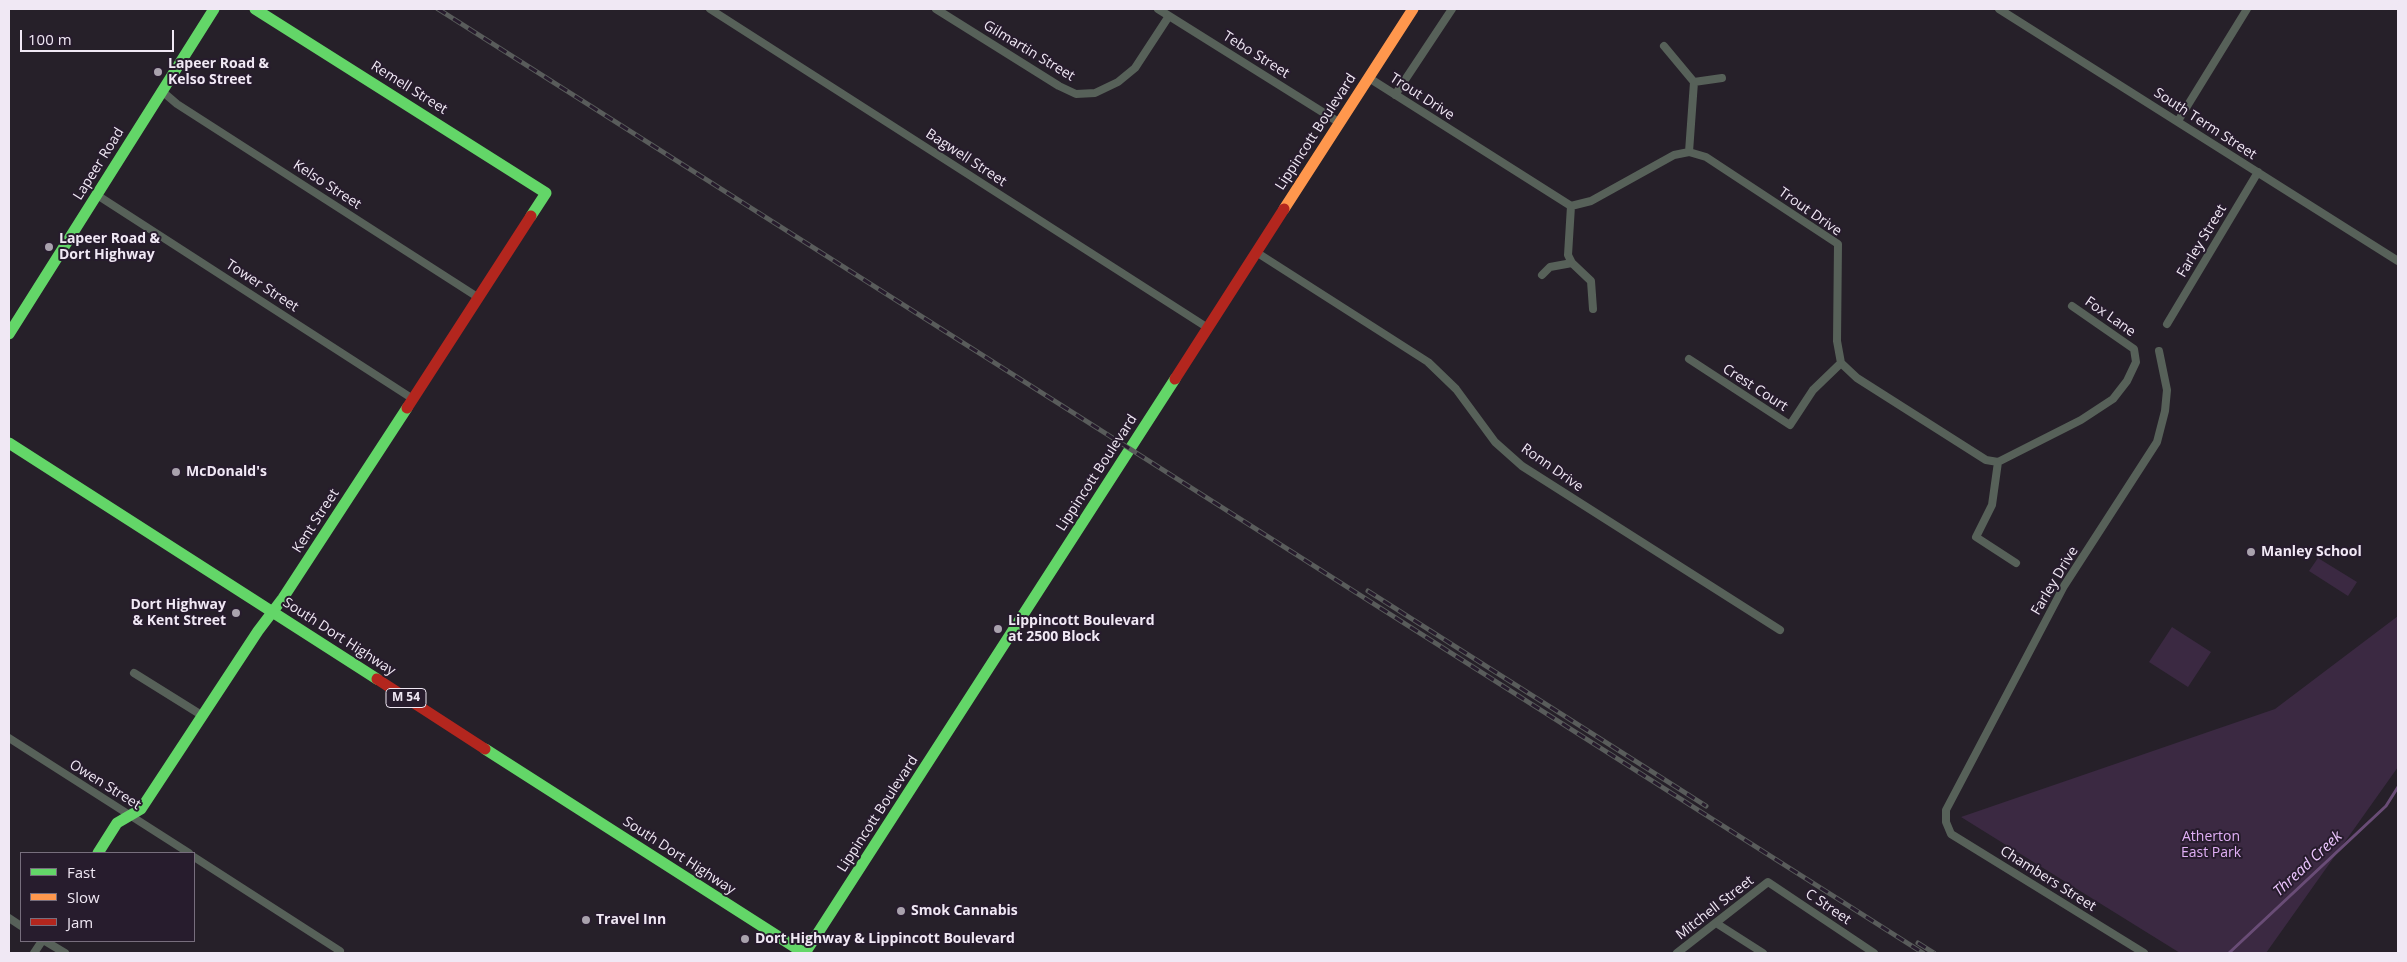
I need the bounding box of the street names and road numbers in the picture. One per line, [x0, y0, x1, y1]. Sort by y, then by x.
street label: Gilmartin Street [980, 17, 1078, 85]
street label: Tebo Street [1220, 28, 1292, 82]
street label: Remell Street [368, 58, 450, 118]
street label: Trout Drive [1387, 70, 1457, 124]
street label: Lippincott Boulevard [1272, 71, 1360, 193]
street label: South Term Street [2151, 85, 2259, 163]
street label: Lapeer Road [70, 125, 128, 203]
street label: Bagwell Street [922, 126, 1010, 190]
street label: Kelso Street [290, 157, 364, 213]
street label: Trout Drive [1775, 184, 1845, 240]
street label: Farley Street [2174, 202, 2230, 280]
street label: Tower Street [222, 256, 302, 316]
street label: Fox Lane [2081, 293, 2139, 341]
street label: Crest Court [1719, 361, 1791, 415]
street label: Lippincott Boulevard [1053, 412, 1141, 534]
street label: Ronn Drive [1518, 440, 1586, 496]
street label: Kent Street [289, 486, 343, 556]
street label: Farley Drive [2028, 544, 2082, 618]
street label: South Dort Highway [280, 594, 398, 680]
road number: M 54 [386, 688, 426, 708]
street label: Lippincott Boulevard [834, 753, 922, 875]
street label: Owen Street [66, 756, 144, 814]
street label: South Dort Highway [620, 813, 738, 899]
street label: Chambers Street [1997, 843, 2099, 915]
street label: Mitchell Street [1673, 872, 1757, 944]
street label: C Street [1802, 886, 1854, 928]

